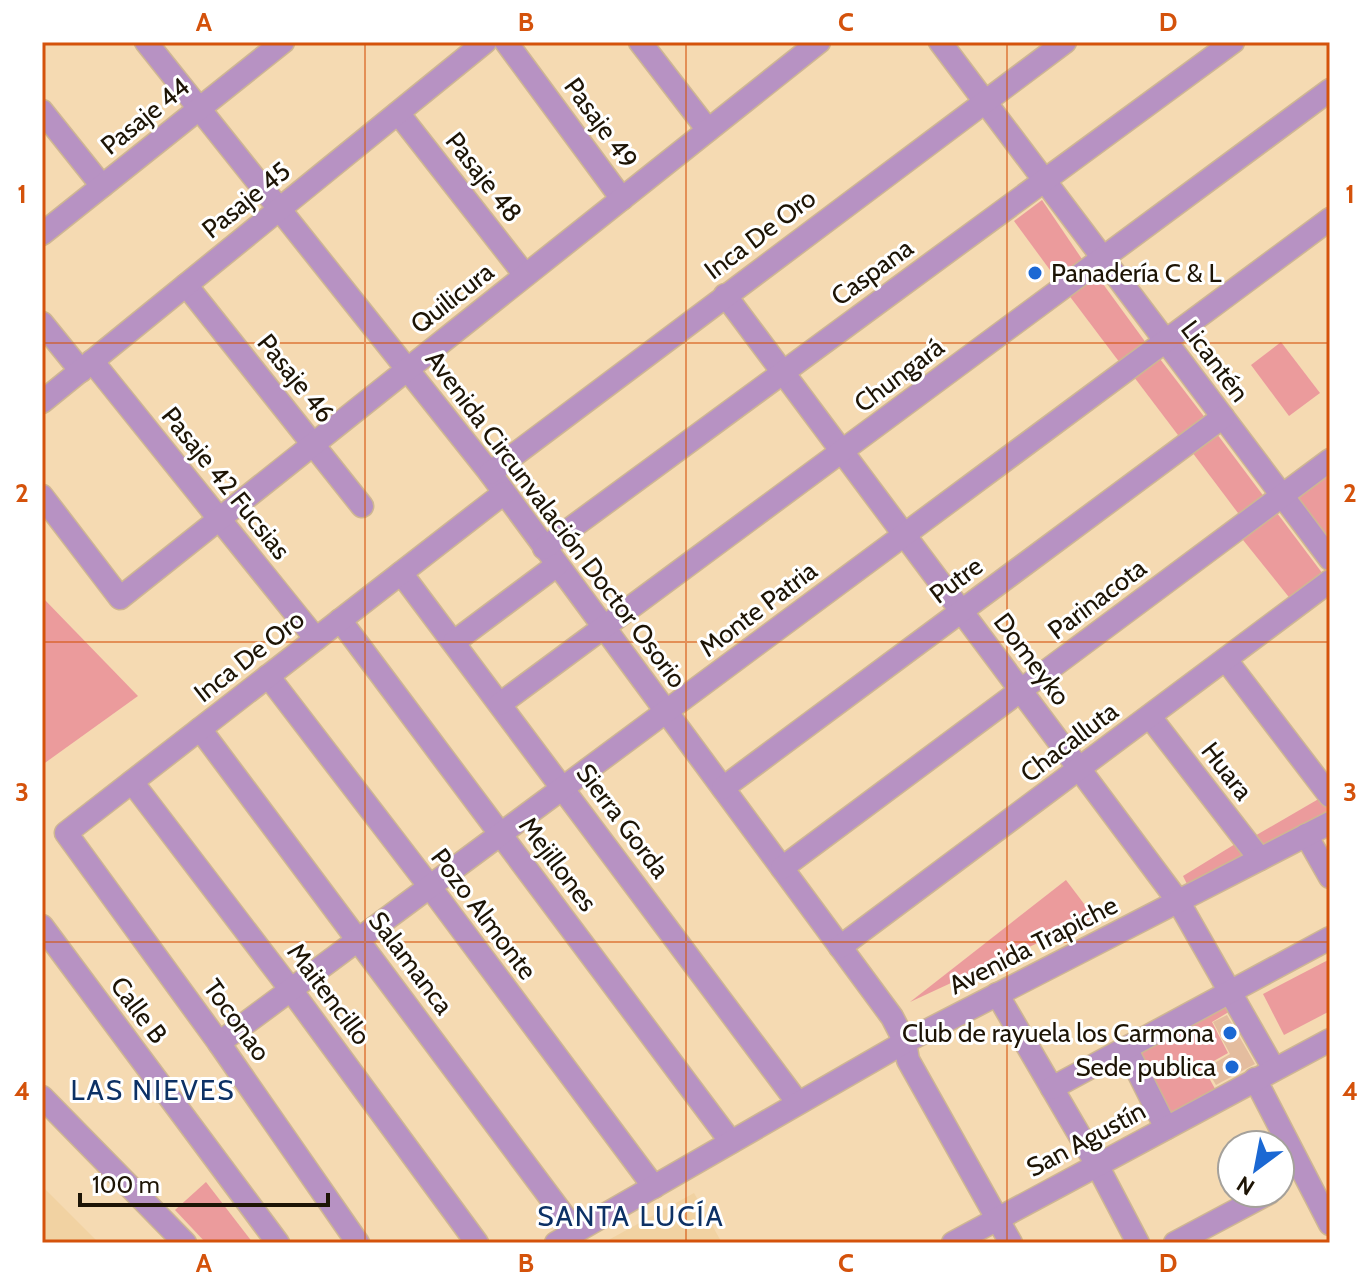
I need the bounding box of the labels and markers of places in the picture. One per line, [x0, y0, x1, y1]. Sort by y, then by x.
place label: Panadería C & L [1051, 257, 1221, 289]
marker: Panadería C & L [1026, 264, 1044, 282]
place label: Club de rayuela los Carmona [902, 1017, 1215, 1049]
marker: Club de rayuela los Carmona [1221, 1024, 1239, 1042]
place label: Sede publica [1075, 1051, 1217, 1083]
marker: Sede publica [1223, 1058, 1241, 1076]

